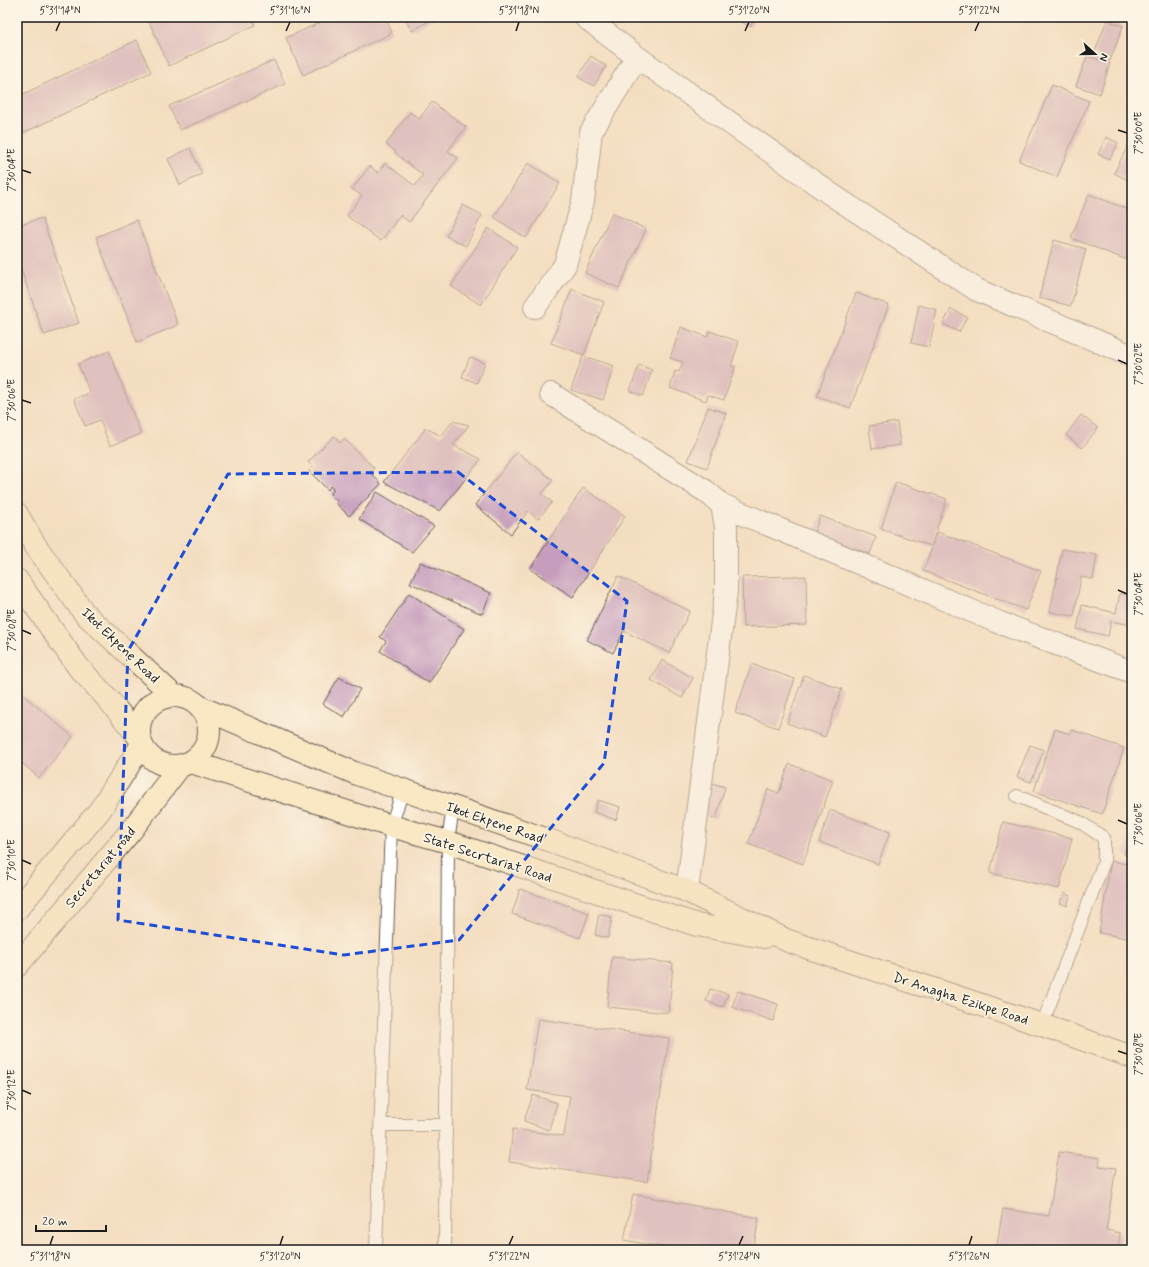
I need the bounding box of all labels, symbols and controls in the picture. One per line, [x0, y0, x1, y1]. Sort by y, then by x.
text: 5°31'14"N [39, 4, 81, 18]
text: 5°31'16"N [270, 4, 311, 18]
text: 5°31'18"N [499, 4, 540, 18]
text: 5°31'20"N [728, 4, 770, 18]
text: 5°31'22"N [959, 4, 1000, 18]
north arrow [1075, 34, 1115, 74]
text: N [1096, 51, 1111, 63]
text: 7°30'00"E [1132, 112, 1146, 154]
text: 7°30'04"E [5, 148, 19, 191]
text: 7°30'02"E [1132, 343, 1146, 385]
text: 7°30'06"E [5, 379, 19, 421]
text: 7°30'04"E [1132, 572, 1146, 615]
street label: Ikot Ekpene Road [77, 604, 163, 688]
text: 7°30'08"E [5, 609, 19, 651]
street label: Ikot Ekpene Road [444, 798, 546, 848]
text: 7°30'06"E [1132, 803, 1146, 845]
street label: Secretariat road [62, 823, 140, 912]
street label: State Secrtariat Road [421, 829, 554, 887]
text: 7°30'10"E [5, 839, 19, 881]
street label: Dr Anagha Ezikpe Road [891, 969, 1031, 1029]
text: 7°30'08"E [1132, 1033, 1146, 1075]
text: 7°30'12"E [5, 1069, 19, 1111]
scale bar [36, 1207, 106, 1233]
text: 20 m [42, 1214, 68, 1230]
text: 5°31'18"N [30, 1250, 71, 1264]
text: 5°31'20"N [259, 1250, 301, 1264]
text: 5°31'22"N [489, 1250, 530, 1264]
text: 5°31'24"N [718, 1250, 760, 1264]
text: 5°31'26"N [948, 1250, 990, 1264]

